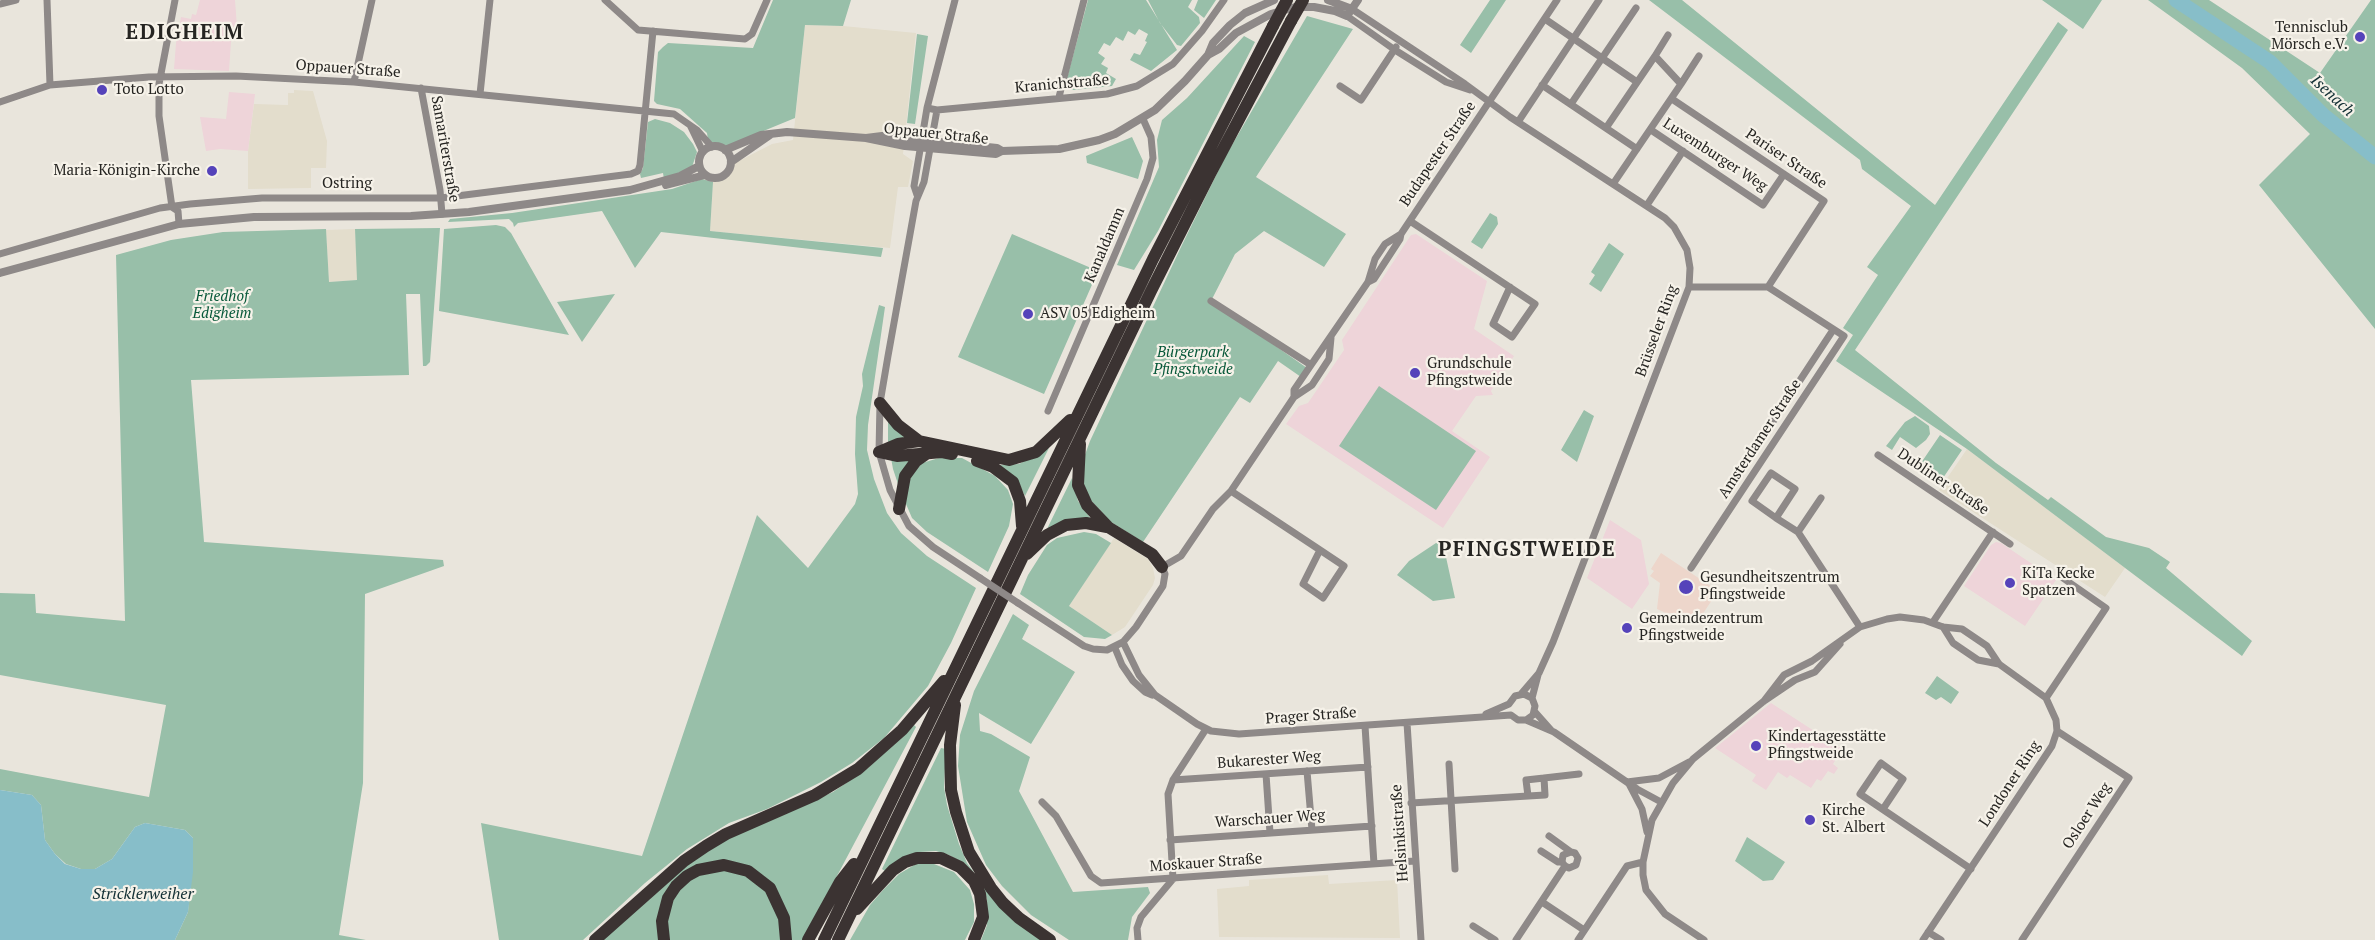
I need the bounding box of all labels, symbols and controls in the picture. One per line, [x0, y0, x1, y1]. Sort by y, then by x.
place label: Tennisclub Mörsch e.V. [2271, 19, 2348, 54]
district label: EDIGHEIM [125, 20, 245, 46]
marker: Tennisclub Mörsch e.V. [2353, 30, 2367, 44]
street label: Oppauer Straße [295, 56, 401, 82]
street label: Kranichstraße [1014, 71, 1110, 97]
water label: Isenach [2306, 71, 2358, 121]
place label: Toto Lotto [114, 81, 184, 99]
marker: Toto Lotto [95, 83, 109, 97]
street label: Samariterstraße [427, 94, 463, 204]
street label: Budapester Straße [1396, 98, 1480, 210]
street label: Luxemburger Weg [1659, 115, 1771, 195]
street label: Oppauer Straße [883, 120, 989, 148]
street label: Pariser Straße [1742, 125, 1830, 193]
place label: Maria-Königin-Kirche [54, 162, 200, 180]
marker: Maria-Königin-Kirche [205, 164, 219, 178]
street label: Ostring [322, 175, 372, 193]
street label: Kanaldamm [1081, 205, 1129, 285]
street label: Brüsseler Ring [1632, 283, 1682, 379]
park label: Friedhof Edigheim [192, 288, 252, 323]
place label: ASV 05 Edigheim [1040, 305, 1155, 323]
marker: ASV 05 Edigheim [1021, 307, 1035, 321]
park label: Bürgerpark Pfingstweide [1153, 344, 1233, 379]
place label: Grundschule Pfingstweide [1427, 355, 1512, 390]
marker: Grundschule Pfingstweide [1408, 366, 1422, 380]
street label: Amsterdamer Straße [1715, 376, 1805, 502]
street label: Dubliner Straße [1894, 445, 1992, 519]
district label: PFINGSTWEIDE [1438, 537, 1616, 563]
place label: KiTa Kecke Spatzen [2022, 565, 2095, 600]
place label: Gesundheitszentrum Pfingstweide [1700, 569, 1840, 604]
marker: KiTa Kecke Spatzen [2003, 576, 2017, 590]
marker: Gesundheitszentrum Pfingstweide [1677, 578, 1695, 596]
place label: Gemeindezentrum Pfingstweide [1639, 610, 1763, 645]
marker: Gemeindezentrum Pfingstweide [1620, 621, 1634, 635]
street label: Prager Straße [1265, 704, 1357, 728]
place label: Kindertagesstätte Pfingstweide [1768, 728, 1886, 763]
street label: Londoner Ring [1976, 738, 2044, 830]
marker: Kindertagesstätte Pfingstweide [1749, 739, 1763, 753]
street label: Bukarester Weg [1217, 747, 1321, 773]
street label: Osloer Weg [2059, 779, 2115, 853]
street label: Helsinkistraße [1388, 784, 1412, 882]
place label: Kirche St. Albert [1822, 802, 1885, 837]
street label: Warschauer Weg [1214, 806, 1326, 832]
marker: Kirche St. Albert [1803, 813, 1817, 827]
street label: Moskauer Straße [1149, 850, 1263, 876]
water label: Stricklerweiher [92, 884, 194, 904]

